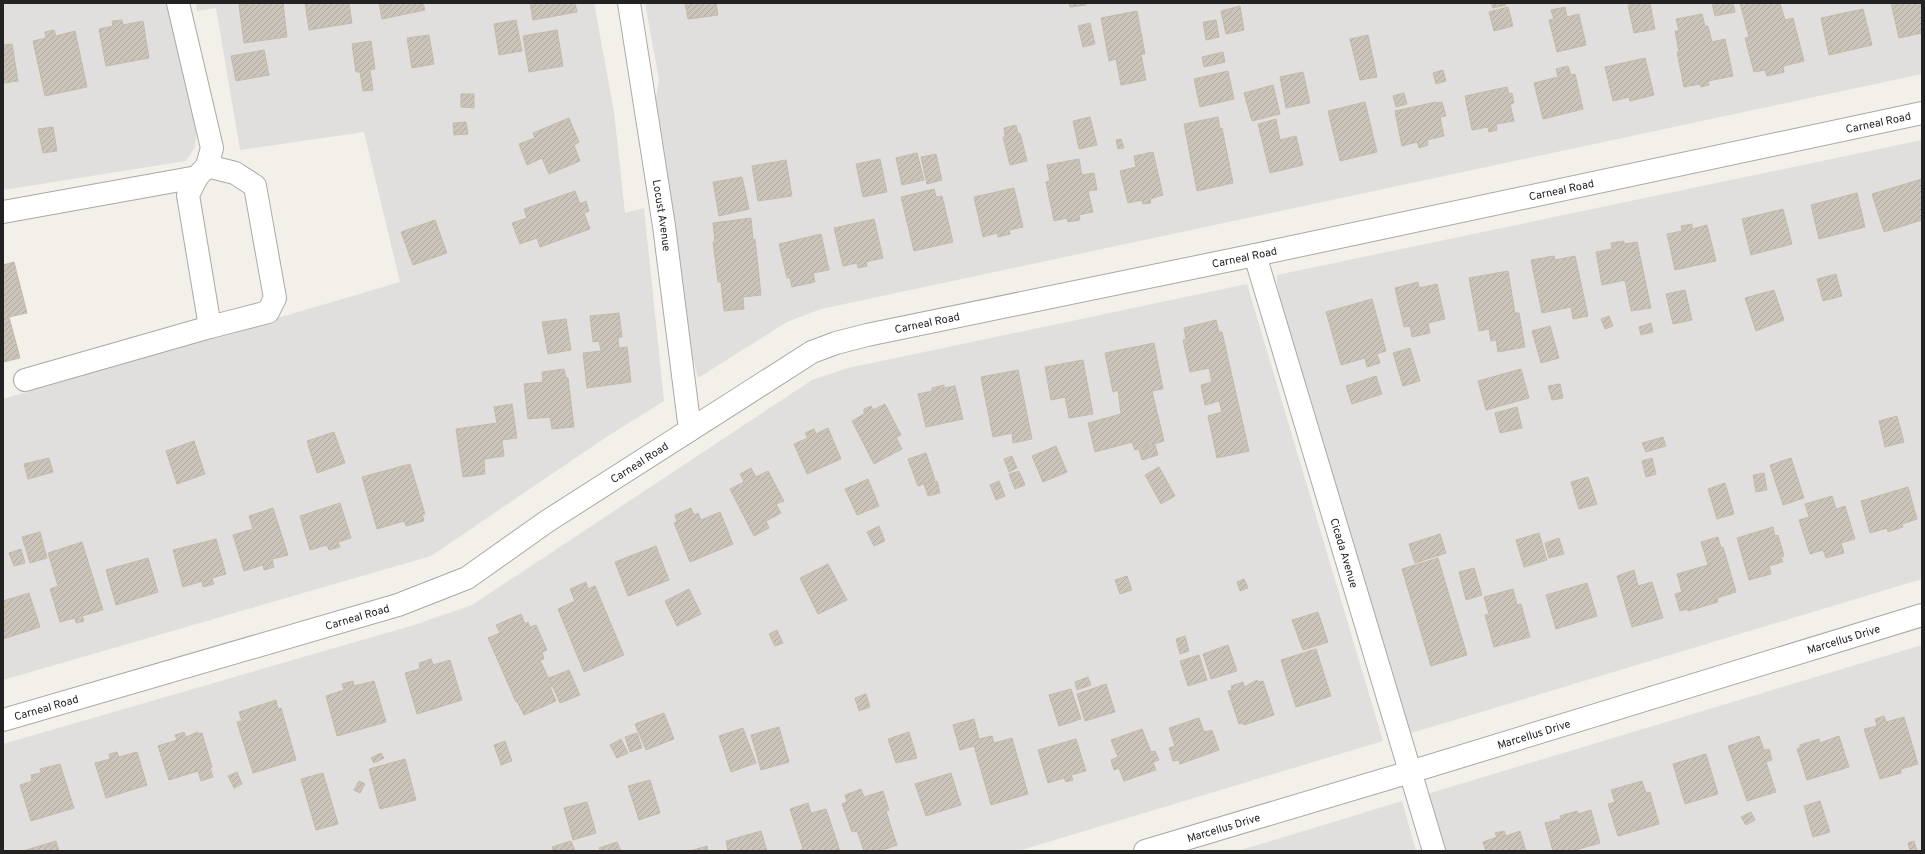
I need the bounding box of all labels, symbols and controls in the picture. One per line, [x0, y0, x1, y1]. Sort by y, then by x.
street label: Carneal Road [1845, 110, 1912, 137]
street label: Carneal Road [1528, 177, 1595, 205]
street label: Locust Avenue [649, 179, 673, 252]
street label: Carneal Road [1211, 244, 1279, 272]
street label: Carneal Road [893, 310, 961, 337]
street label: Carneal Road [608, 439, 671, 487]
street label: Cicada Avenue [1326, 517, 1361, 590]
street label: Carneal Road [324, 602, 391, 634]
street label: Marcellus Drive [1806, 622, 1882, 658]
street label: Carneal Road [13, 692, 80, 724]
street label: Marcellus Drive [1496, 717, 1572, 753]
street label: Marcellus Drive [1186, 811, 1262, 846]

